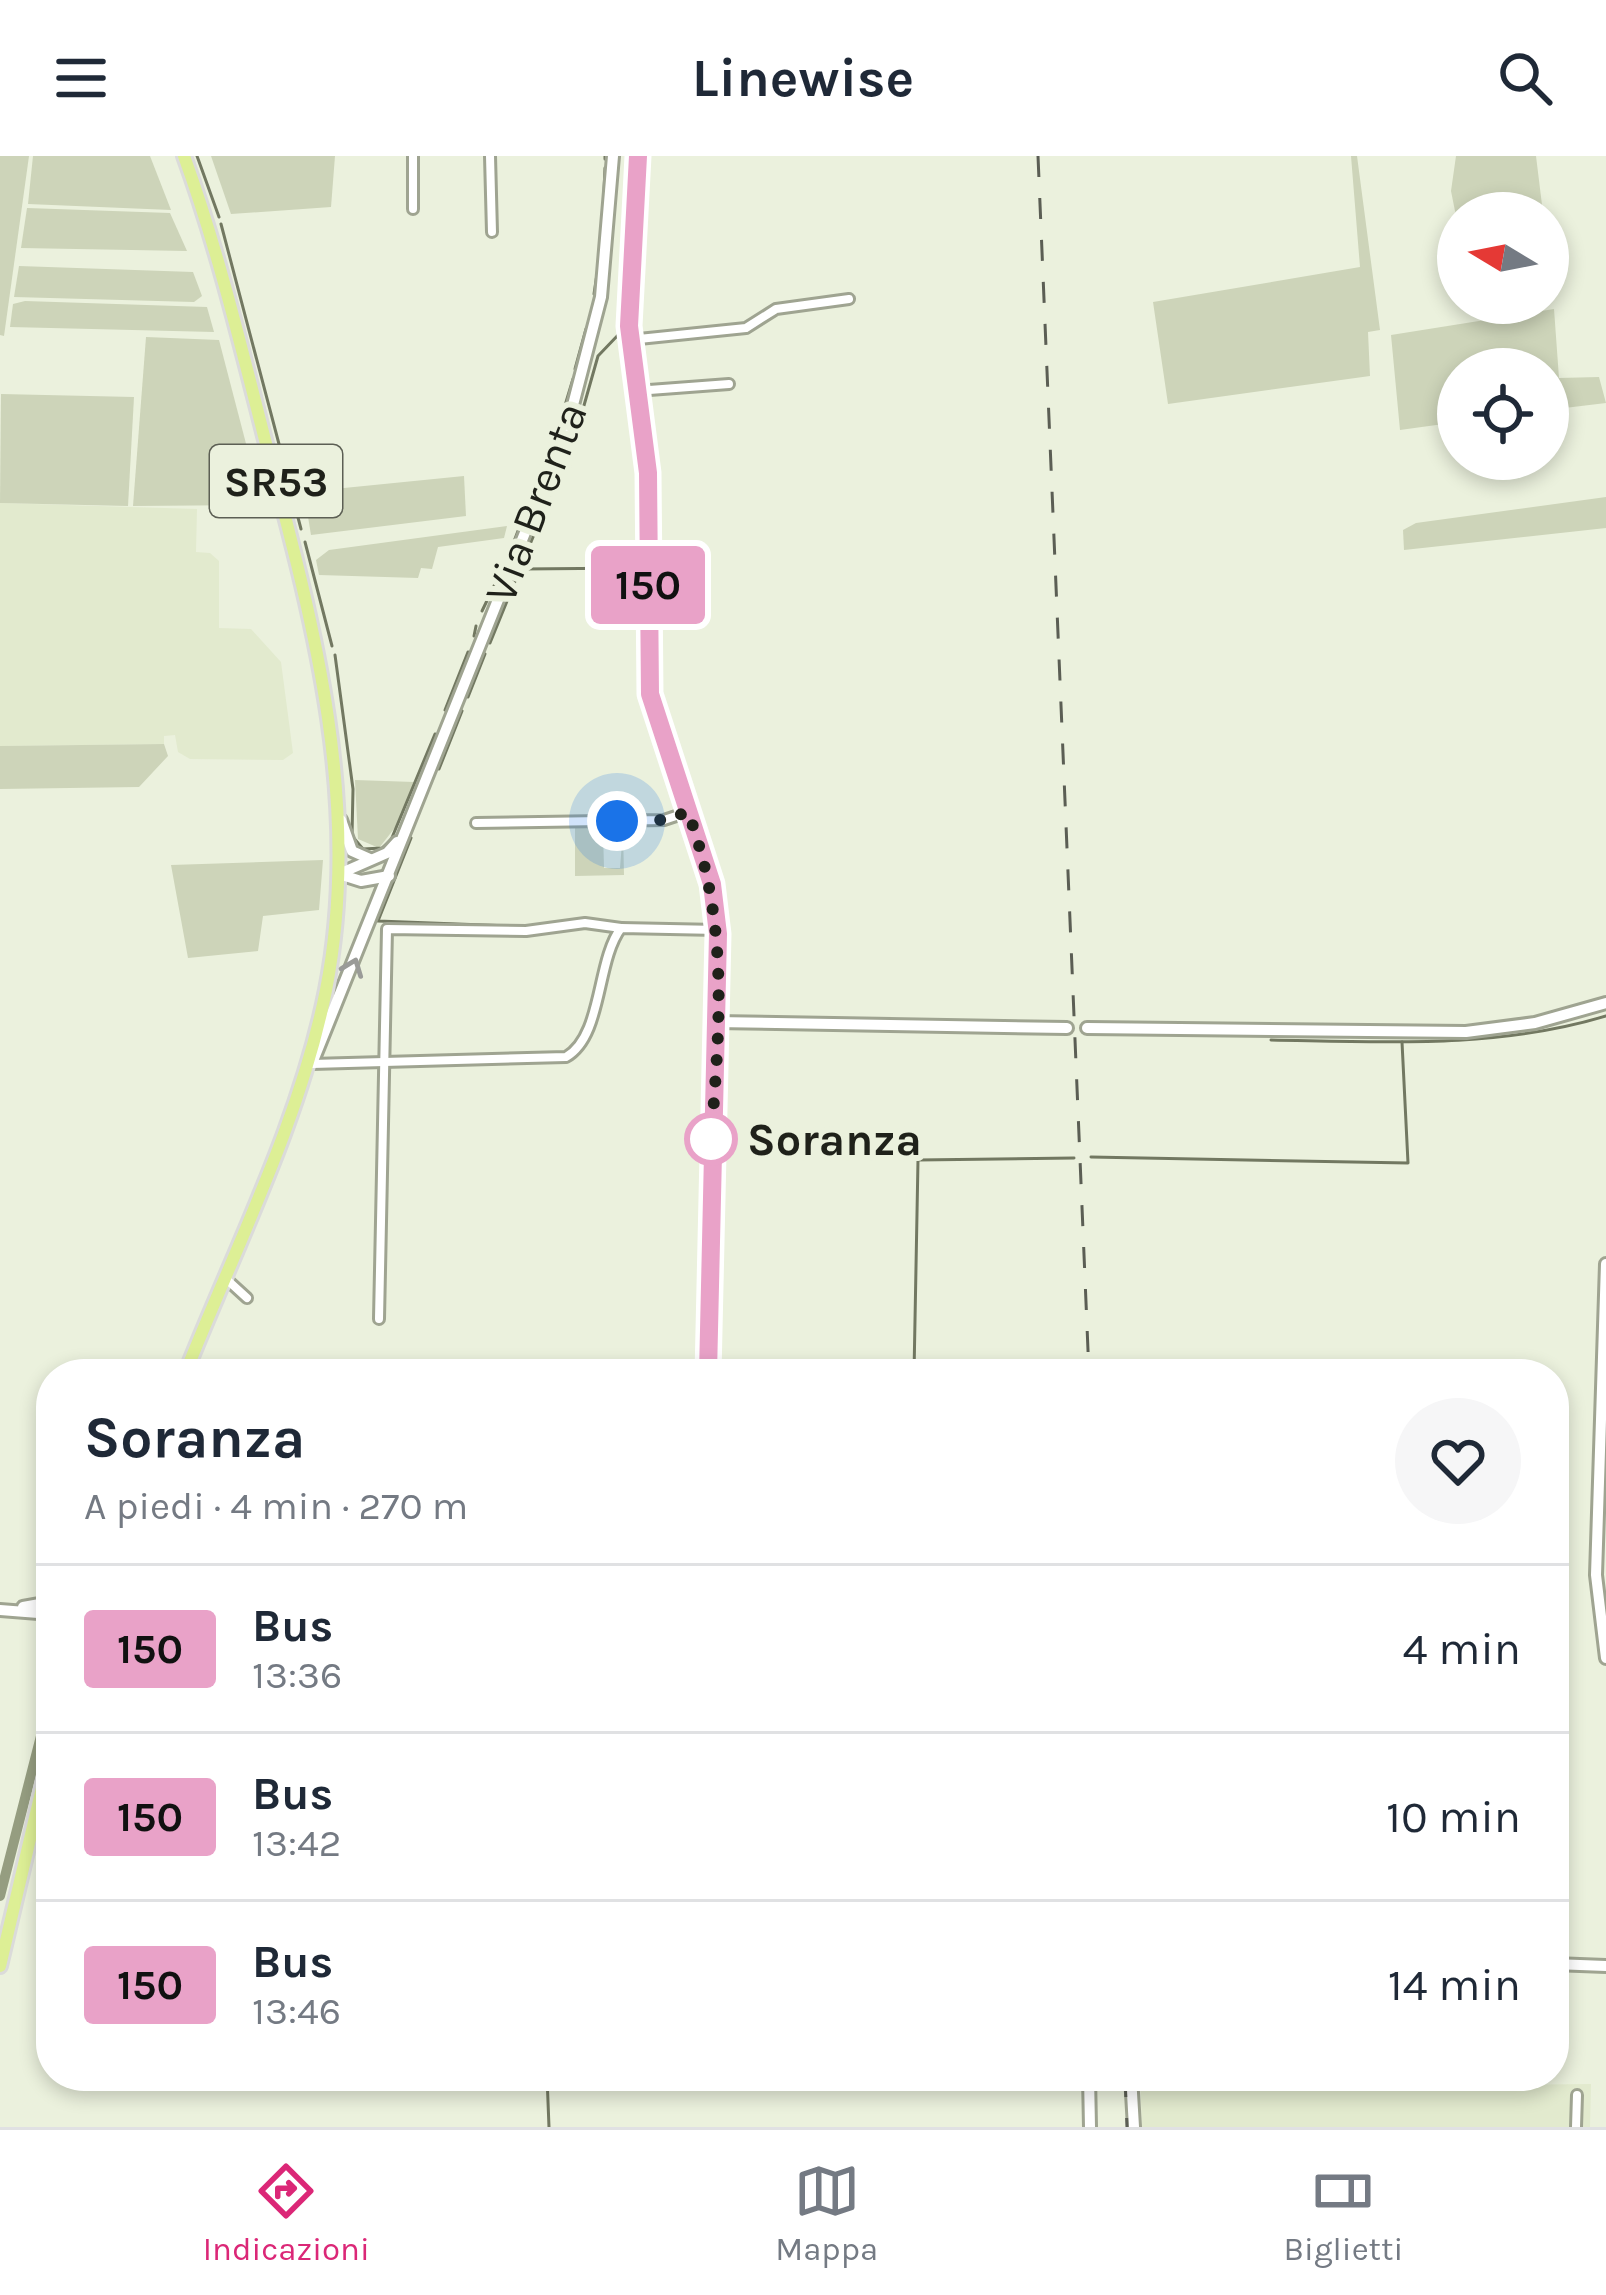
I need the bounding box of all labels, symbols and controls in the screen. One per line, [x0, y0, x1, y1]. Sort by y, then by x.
icon: menu [48, 45, 114, 111]
icon: search [1492, 45, 1558, 111]
text: Linewise [692, 46, 914, 110]
north arrow [1437, 192, 1569, 324]
map controls [1437, 192, 1569, 480]
button: locate [1437, 348, 1569, 480]
street label: Via Brenta [474, 395, 598, 610]
road number: SR53 [210, 445, 342, 517]
line badge: 150 [579, 546, 717, 624]
text: 150 [615, 560, 681, 610]
your location [587, 791, 647, 851]
one-way arrow [338, 958, 363, 979]
marker: Soranza [686, 1114, 736, 1164]
place label: Soranza [747, 1114, 922, 1166]
button: heart [1395, 1398, 1521, 1524]
text: Soranza [84, 1405, 305, 1471]
text: A piedi · 4 min · 270 m [84, 1483, 468, 1529]
text: Bus [252, 1600, 333, 1652]
text: 4 min [1403, 1623, 1521, 1675]
text: 150 [117, 1624, 183, 1674]
text: 13:36 [252, 1652, 342, 1698]
text: Bus [252, 1768, 333, 1820]
text: 10 min [1386, 1791, 1521, 1843]
text: 150 [117, 1792, 183, 1842]
text: 13:42 [252, 1820, 341, 1866]
text: Bus [252, 1936, 333, 1988]
text: 14 min [1388, 1959, 1521, 2011]
text: 150 [117, 1960, 183, 2010]
text: 13:46 [252, 1988, 341, 2034]
tab: Indicazioni [203, 2158, 370, 2268]
tab: Mappa [775, 2158, 878, 2268]
tab: Biglietti [1284, 2158, 1403, 2268]

